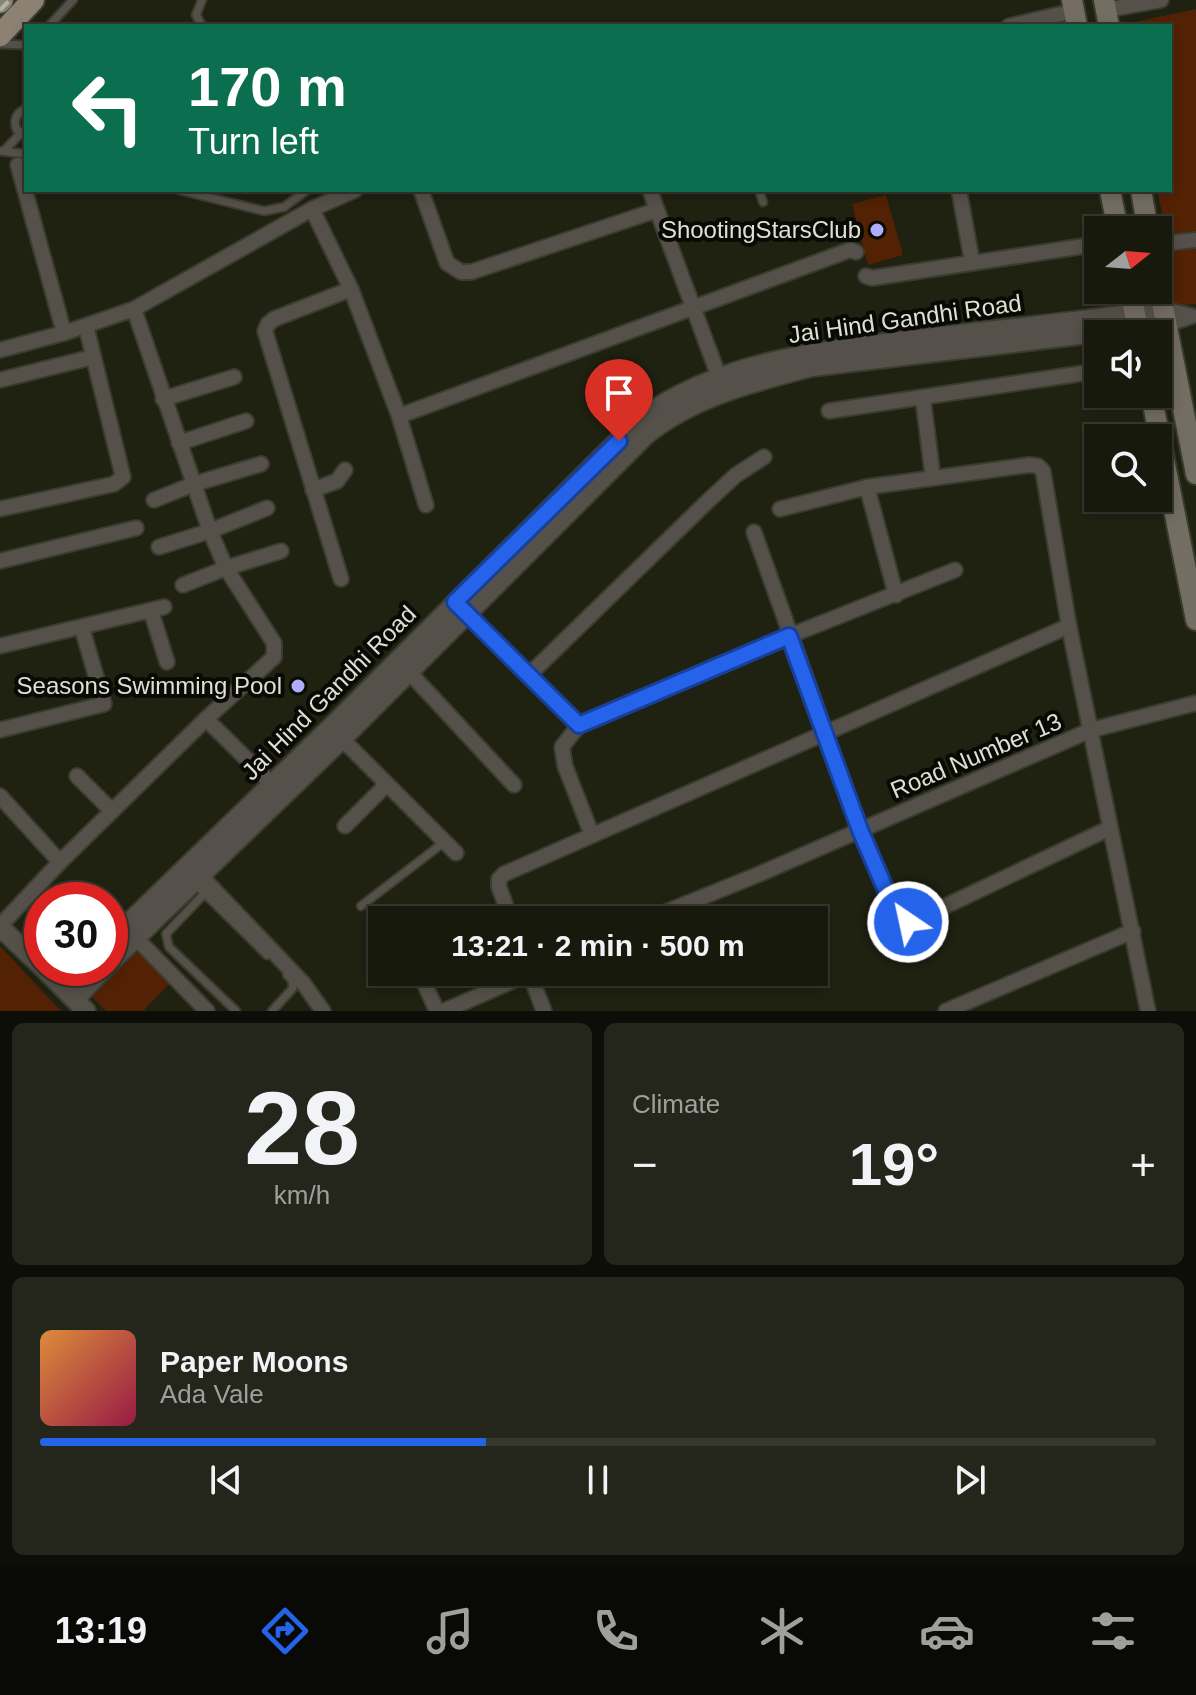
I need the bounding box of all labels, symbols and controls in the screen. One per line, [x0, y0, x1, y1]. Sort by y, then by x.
text: 170 m [188, 55, 347, 118]
icon: left [56, 56, 160, 160]
text: Turn left [188, 121, 319, 162]
place label: ShootingStarsClub [661, 216, 861, 243]
north arrow [1084, 216, 1172, 304]
map controls [1084, 216, 1172, 512]
marker: ShootingStarsClub [868, 221, 886, 239]
street label: Jai Hind Gandhi Road [787, 289, 1023, 348]
button: sound [1084, 320, 1172, 408]
pin [585, 359, 653, 441]
icon: arrive [597, 371, 641, 415]
button: search [1084, 424, 1172, 512]
street label: Jai Hind Gandhi Road [236, 600, 421, 785]
place label: Seasons Swimming Pool [17, 672, 282, 699]
marker: Seasons Swimming Pool [289, 677, 307, 695]
street label: Road Number 13 [886, 707, 1065, 804]
position arrow [866, 880, 950, 964]
speed limit sign: 30 [24, 882, 128, 986]
text: 13:21 · 2 min · 500 m [451, 929, 745, 962]
text: 28 [244, 1070, 360, 1186]
text: Climate [632, 1089, 720, 1119]
text: 19° [849, 1131, 939, 1198]
text: − [632, 1140, 658, 1189]
text: + [1130, 1140, 1156, 1189]
text: km/h [274, 1180, 330, 1210]
text: Paper Moons [160, 1345, 348, 1378]
text: Ada Vale [160, 1379, 264, 1409]
icon: previous [204, 1458, 248, 1502]
icon: pause [576, 1458, 620, 1502]
icon: next [948, 1458, 992, 1502]
icon: directions [257, 1603, 313, 1659]
icon: music [422, 1603, 478, 1659]
icon: phone [588, 1603, 644, 1659]
icon: climate [754, 1603, 810, 1659]
icon: car [919, 1603, 975, 1659]
icon: filters [1085, 1603, 1141, 1659]
text: 13:19 [55, 1610, 147, 1651]

